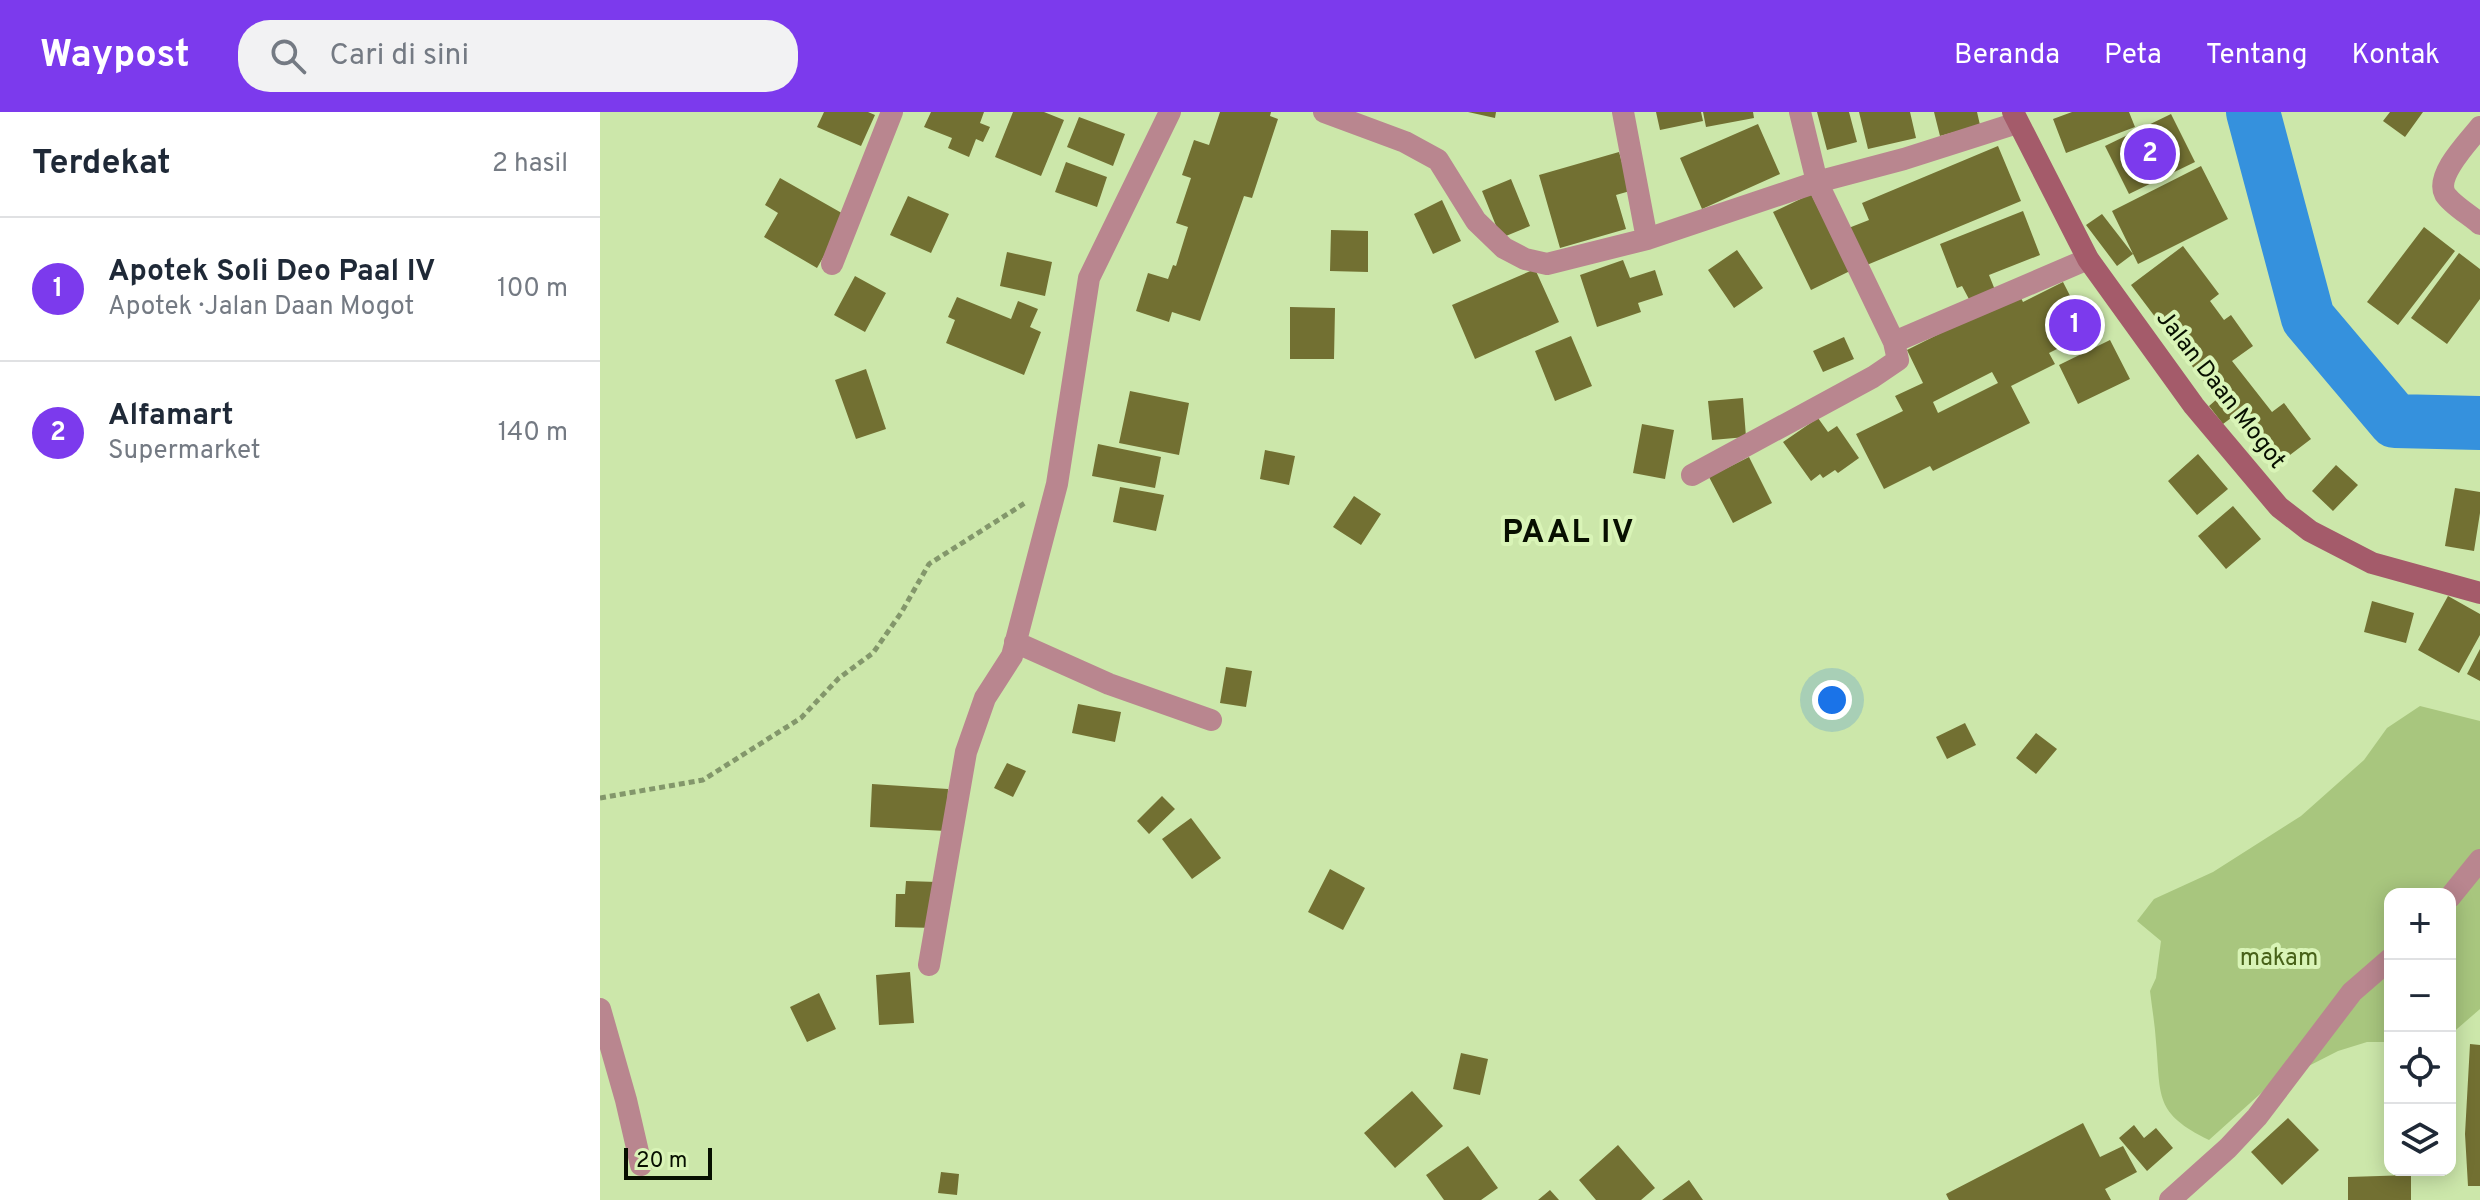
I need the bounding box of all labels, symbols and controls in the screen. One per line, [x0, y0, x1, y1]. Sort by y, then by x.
search box [238, 20, 798, 92]
text: Waypost [40, 32, 190, 81]
icon: search [266, 34, 310, 78]
text: Cari di sini [330, 38, 469, 75]
text: Beranda [1954, 38, 2060, 74]
text: Peta [2104, 38, 2162, 74]
text: Tentang [2206, 38, 2307, 74]
text: Kontak [2351, 38, 2440, 74]
pin: 2 [2124, 124, 2176, 184]
text: Terdekat [32, 143, 171, 186]
text: 2 hasil [492, 148, 568, 181]
text: Apotek Soli Deo Paal IV [108, 254, 435, 291]
text: 1 [53, 273, 63, 306]
text: 100 m [497, 273, 568, 306]
text: Apotek · Jalan Daan Mogot [108, 291, 414, 324]
pin: 1 [2049, 295, 2101, 355]
street label: Jalan Daan Mogot [2149, 304, 2291, 476]
text: Alfamart [108, 398, 234, 435]
text: 2 [50, 417, 66, 450]
text: 140 m [498, 417, 568, 450]
text: Supermarket [108, 435, 260, 468]
district label: PAAL IV [1502, 514, 1636, 554]
your location [1812, 680, 1852, 720]
map controls [2384, 888, 2456, 1176]
button: + [2384, 888, 2456, 960]
park label: makam [2240, 944, 2318, 974]
button: − [2384, 960, 2456, 1032]
button: locate [2384, 1032, 2456, 1104]
button: layers [2384, 1104, 2456, 1176]
scale bar [624, 1144, 712, 1180]
text: 20 m [636, 1148, 687, 1175]

